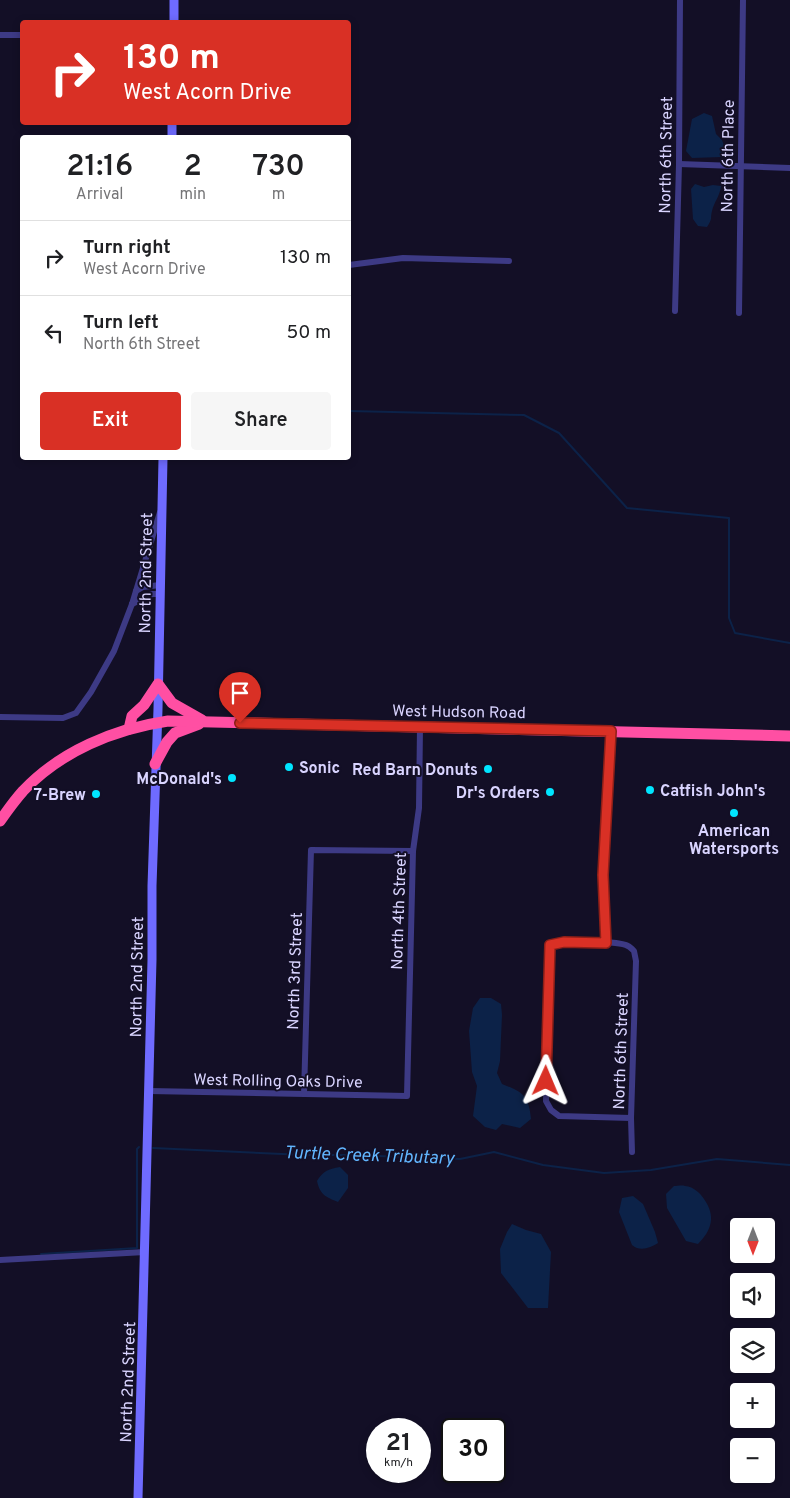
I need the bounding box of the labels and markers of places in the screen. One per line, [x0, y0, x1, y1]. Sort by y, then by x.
pin [219, 672, 261, 723]
place label: Sonic [299, 759, 340, 779]
marker: Sonic [283, 761, 295, 773]
place label: Red Barn Donuts [352, 761, 478, 781]
marker: Red Barn Donuts [482, 763, 494, 775]
place label: McDonald's [136, 770, 222, 790]
marker: McDonald's [226, 772, 238, 784]
place label: Catfish John's [660, 782, 766, 802]
place label: Dr's Orders [456, 784, 540, 804]
marker: Catfish John's [644, 784, 656, 796]
place label: 7-Brew [34, 786, 86, 806]
marker: Dr's Orders [544, 786, 556, 798]
marker: 7-Brew [90, 788, 102, 800]
marker: American Watersports [728, 807, 740, 819]
place label: American Watersports [689, 822, 779, 860]

